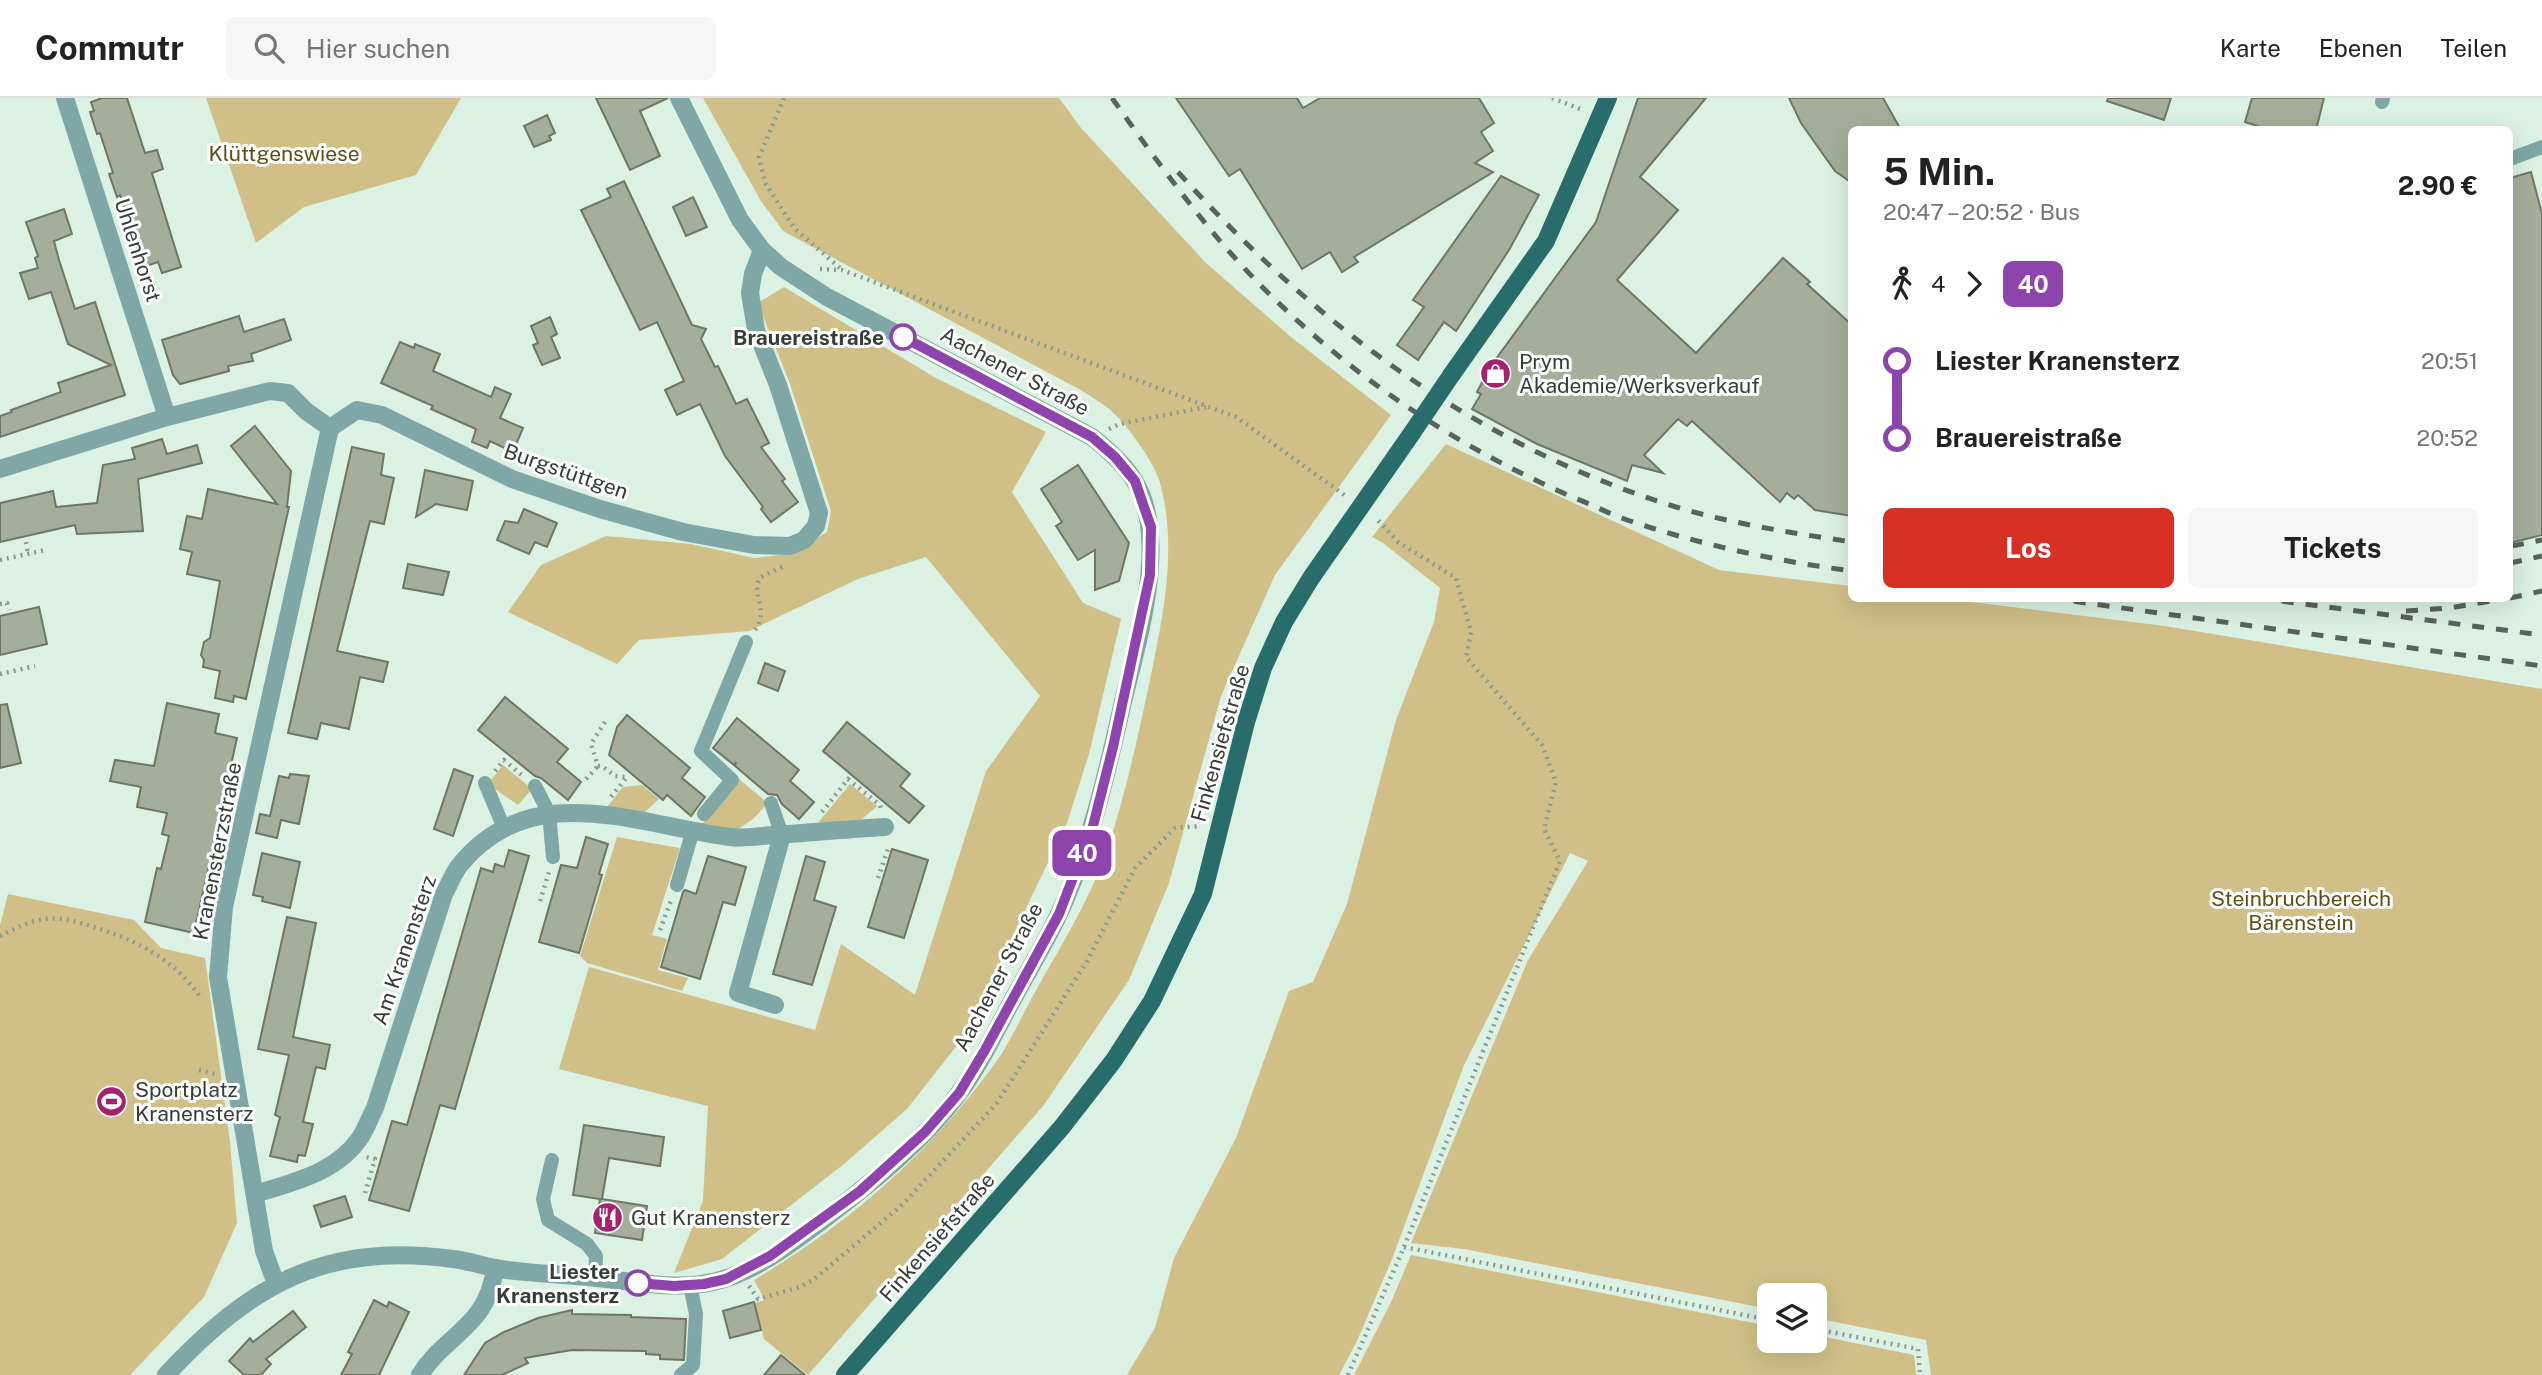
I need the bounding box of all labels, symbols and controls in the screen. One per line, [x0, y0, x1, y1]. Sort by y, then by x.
search box [226, 17, 716, 80]
text: Commutr [35, 29, 184, 67]
icon: search [250, 29, 288, 67]
text: Hier suchen [306, 33, 450, 64]
text: Karte [2220, 34, 2281, 62]
text: Ebenen [2319, 34, 2403, 62]
text: Teilen [2441, 34, 2507, 62]
park label: Klüttgenswiese [208, 141, 360, 166]
text: 5 Min. [1883, 149, 1995, 194]
text: 2.90 € [2398, 170, 2478, 201]
street label: Uhlenhorst [110, 195, 166, 305]
text: 20:47 – 20:52 · Bus [1883, 198, 2080, 225]
icon: walk [1883, 265, 1921, 303]
icon: forward [1955, 265, 1993, 303]
text: 4 [1931, 270, 1945, 297]
text: 40 [2017, 270, 2049, 298]
street label: Aachener Straße [936, 321, 1094, 421]
marker: Brauereistraße [890, 324, 916, 350]
place label: Brauereistraße [733, 325, 884, 350]
text: Liester Kranensterz [1935, 345, 2180, 376]
text: 20:51 [2421, 347, 2478, 374]
place label: Prym Akademie/Werksverkauf [1519, 349, 1760, 398]
shop icon: Prym Akademie/Werksverkauf [1479, 356, 1513, 390]
text: Brauereistraße [1935, 422, 2122, 453]
text: 20:52 [2417, 424, 2478, 451]
street label: Burgstüttgen [501, 438, 631, 504]
button: Los [1883, 508, 2174, 588]
button: Tickets [2188, 508, 2478, 588]
street label: Finkensiefstraße [1186, 661, 1254, 825]
street label: Kranensterzstraße [187, 760, 247, 942]
line badge: 40 [1050, 830, 1114, 876]
text: 40 [1066, 839, 1098, 867]
street label: Am Kranensterz [367, 872, 441, 1028]
park label: Steinbruchbereich Bärenstein [2211, 886, 2391, 935]
street label: Aachener Straße [948, 898, 1048, 1056]
place label: Sportplatz Kranensterz [135, 1077, 253, 1126]
sports icon: Sportplatz Kranensterz [95, 1084, 129, 1118]
street label: Finkensiefstraße [874, 1167, 1000, 1307]
restaurant icon: Gut Kranensterz [591, 1200, 625, 1234]
place label: Gut Kranensterz [631, 1205, 790, 1230]
place label: Liester Kranensterz [496, 1259, 619, 1308]
marker: Liester Kranensterz [625, 1270, 651, 1296]
map controls [1757, 1283, 1827, 1353]
button: layers [1757, 1283, 1827, 1353]

